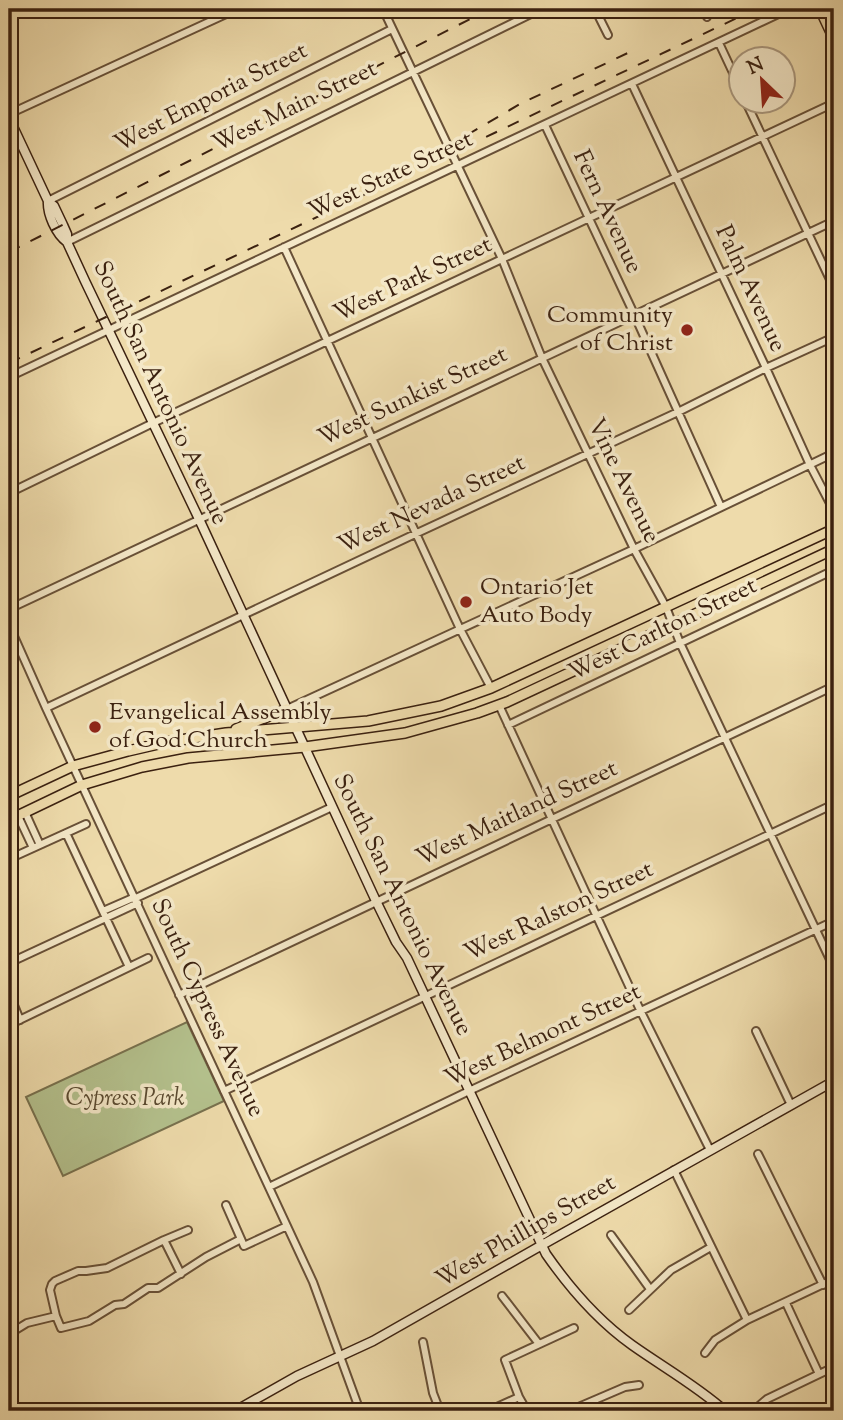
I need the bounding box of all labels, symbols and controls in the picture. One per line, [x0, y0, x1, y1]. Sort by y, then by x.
street label: West Emporia Street [108, 35, 314, 161]
north arrow [728, 46, 798, 116]
text: N [743, 51, 768, 82]
street label: West Main Street [207, 52, 383, 162]
street label: West State Street [303, 123, 479, 229]
street label: Fern Avenue [564, 145, 650, 279]
street label: Palm Avenue [706, 220, 794, 358]
street label: West Park Street [328, 228, 498, 332]
street label: South San Antonio Avenue [84, 256, 236, 530]
place label: Community of Christ [547, 299, 673, 361]
marker: Community of Christ [679, 322, 695, 338]
street label: West Sunkist Street [313, 338, 513, 456]
street label: Vine Avenue [578, 413, 668, 549]
street label: West Nevada Street [333, 447, 531, 563]
street label: West Carlton Street [563, 570, 763, 690]
place label: Ontario Jet Auto Body [480, 571, 594, 633]
marker: Ontario Jet Auto Body [458, 594, 474, 610]
place label: Evangelical Assembly of God Church [109, 696, 331, 758]
marker: Evangelical Assembly of God Church [87, 719, 103, 735]
street label: West Maitland Street [411, 752, 623, 876]
street label: South San Antonio Avenue [324, 768, 480, 1042]
street label: West Ralston Street [459, 853, 659, 971]
street label: South Cypress Avenue [141, 893, 273, 1123]
street label: West Belmont Street [439, 976, 647, 1096]
park label: Cypress Park [65, 1082, 185, 1116]
street label: West Phillips Street [430, 1167, 622, 1297]

